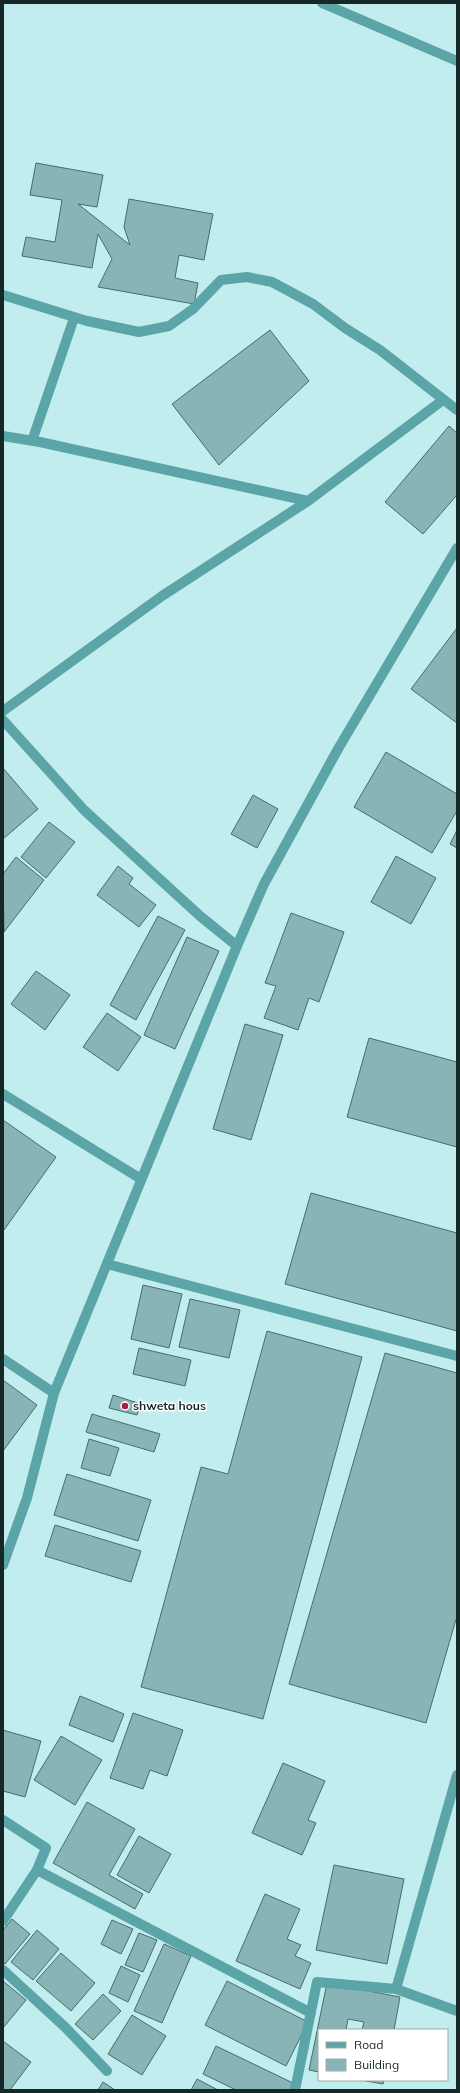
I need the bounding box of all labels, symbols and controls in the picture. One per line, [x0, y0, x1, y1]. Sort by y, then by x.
place label: shweta hous [133, 1398, 206, 1413]
marker: shweta hous [120, 1401, 130, 1411]
legend [318, 2029, 448, 2081]
text: Road [354, 2037, 383, 2052]
text: Building [354, 2057, 399, 2072]

